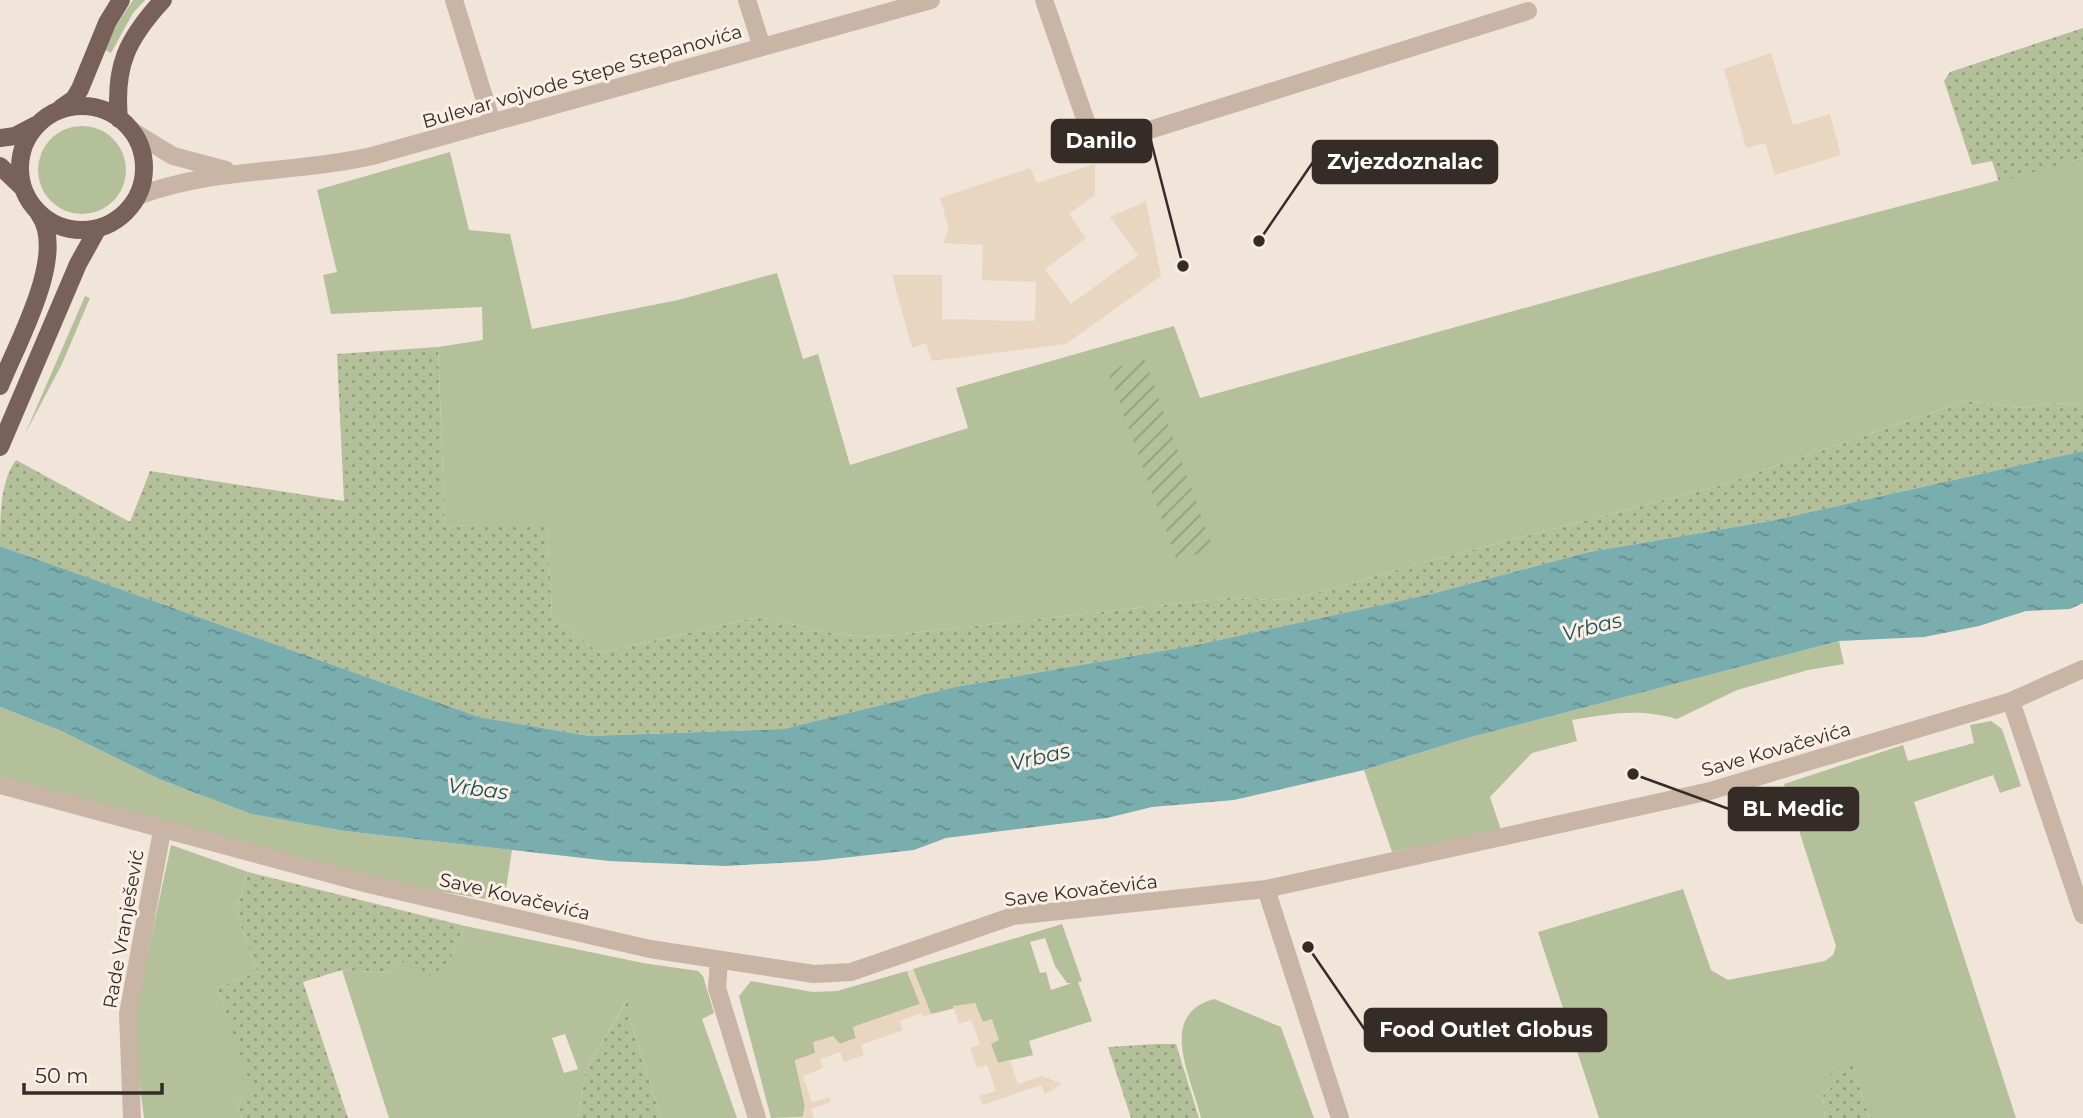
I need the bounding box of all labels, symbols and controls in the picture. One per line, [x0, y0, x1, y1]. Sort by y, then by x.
street label: Bulevar vojvode Stepe Stepanovića [420, 20, 745, 133]
callout: Danilo [1052, 120, 1151, 162]
text: Danilo [1065, 128, 1137, 153]
callout: Zvjezdoznalac [1313, 141, 1497, 183]
text: Zvjezdoznalac [1327, 149, 1483, 174]
water label: Vrbas [1559, 607, 1624, 646]
street label: Save Kovačevića [1699, 717, 1853, 782]
water label: Vrbas [1007, 737, 1072, 776]
water label: Vrbas [446, 772, 510, 805]
callout: BL Medic [1729, 788, 1858, 830]
text: BL Medic [1742, 796, 1844, 821]
street label: Rade Vranješević [98, 848, 149, 1010]
street label: Save Kovačevića [437, 868, 593, 925]
street label: Save Kovačevića [1003, 870, 1159, 911]
callout: Food Outlet Globus [1365, 1009, 1606, 1051]
text: Food Outlet Globus [1379, 1017, 1593, 1042]
scale bar [24, 1052, 163, 1096]
text: 50 m [35, 1063, 89, 1088]

